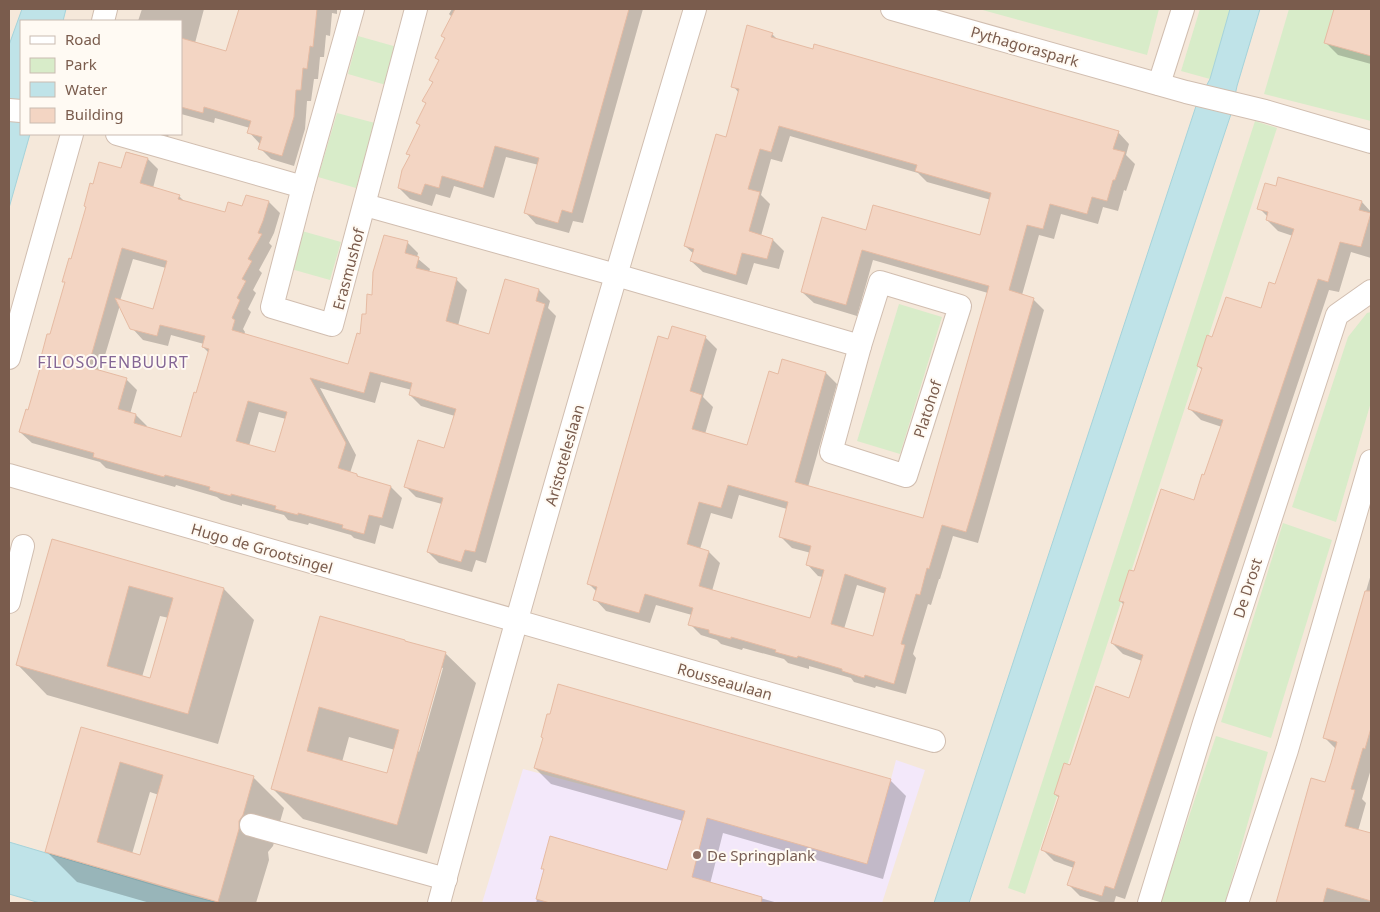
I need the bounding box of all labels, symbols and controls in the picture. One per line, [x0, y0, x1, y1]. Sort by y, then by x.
legend [20, 20, 182, 135]
street label: Pythagoraspark [969, 21, 1081, 71]
text: Road [65, 29, 101, 49]
text: Park [65, 54, 97, 74]
text: Water [65, 79, 107, 99]
text: Building [65, 104, 123, 124]
street label: Erasmushof [327, 225, 369, 312]
district label: FILOSOFENBUURT [37, 351, 189, 373]
street label: Platohof [908, 377, 946, 440]
street label: Aristoteleslaan [540, 402, 588, 508]
street label: Hugo de Grootsingel [189, 518, 335, 578]
street label: De Drost [1228, 555, 1266, 620]
street label: Rousseaulaan [675, 658, 775, 704]
place label: De Springplank [707, 845, 815, 865]
marker: De Springplank [691, 849, 703, 861]

